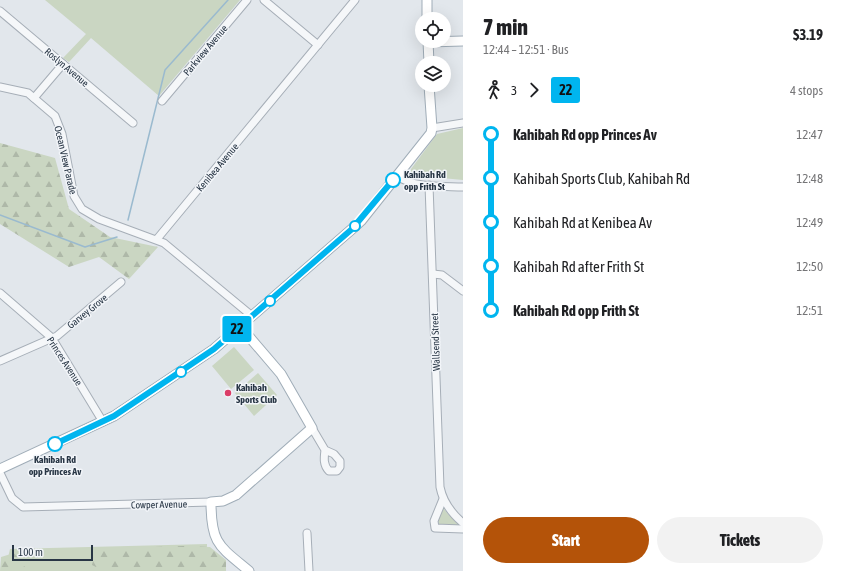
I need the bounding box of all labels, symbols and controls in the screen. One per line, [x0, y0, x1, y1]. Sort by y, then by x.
map controls [415, 12, 451, 92]
button: locate [415, 12, 451, 48]
text: 7 min [483, 14, 528, 40]
street label: Parkview Avenue [181, 22, 230, 78]
text: $3.19 [793, 26, 823, 43]
text: 12:44 – 12:51 · Bus [483, 42, 569, 57]
street label: Roslyn Avenue [43, 46, 91, 89]
button: layers [415, 56, 451, 92]
icon: walk [483, 79, 505, 101]
icon: forward [523, 79, 545, 101]
text: 22 [559, 82, 572, 98]
text: 3 [511, 83, 517, 98]
text: 4 stops [790, 83, 823, 98]
street label: Ocean View Parade [52, 125, 79, 196]
text: Kahibah Rd opp Princes Av [513, 126, 657, 143]
text: 12:47 [796, 127, 823, 142]
street label: Kenibea Avenue [194, 141, 241, 194]
place label: Kahibah Rd opp Frith St [404, 169, 446, 192]
text: Kahibah Sports Club, Kahibah Rd [513, 170, 690, 187]
text: 12:48 [796, 171, 823, 186]
marker: Kahibah Rd opp Frith St [385, 172, 401, 188]
text: Kahibah Rd at Kenibea Av [513, 214, 652, 231]
text: 12:49 [796, 215, 823, 230]
unlabelled marker [349, 220, 361, 232]
text: Kahibah Rd after Frith St [513, 258, 644, 275]
text: 12:50 [796, 259, 823, 274]
street label: Garvey Grove [65, 292, 110, 331]
unlabelled marker [264, 295, 276, 307]
text: Kahibah Rd opp Frith St [513, 302, 639, 319]
text: 12:51 [796, 303, 823, 318]
street label: Wallsend Street [429, 313, 442, 371]
line badge: 22 [219, 316, 255, 342]
text: 22 [230, 321, 244, 337]
street label: Princes Avenue [45, 335, 85, 388]
unlabelled marker [175, 366, 187, 378]
place label: Kahibah Sports Club [236, 382, 277, 405]
marker: Kahibah Sports Club [223, 388, 233, 398]
marker: Kahibah Rd opp Princes Av [47, 436, 63, 452]
place label: Kahibah Rd opp Princes Av [29, 454, 82, 477]
street label: Cowper Avenue [131, 499, 188, 510]
button: Start [483, 517, 649, 563]
button: Tickets [657, 517, 823, 563]
scale bar [12, 543, 93, 562]
text: 100 m [18, 546, 43, 558]

